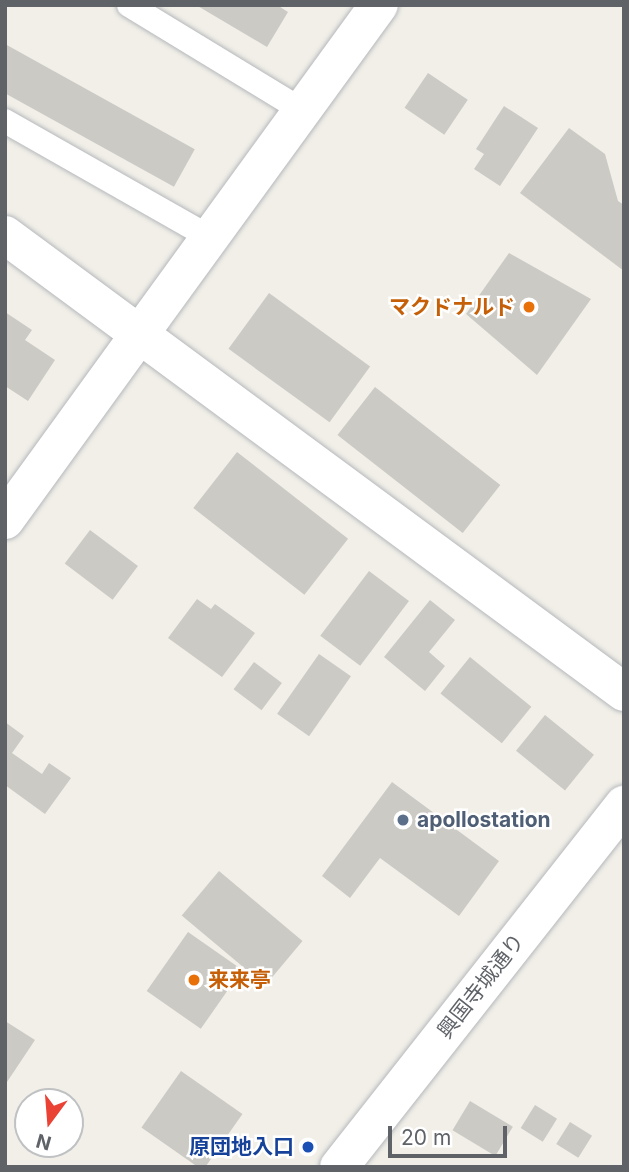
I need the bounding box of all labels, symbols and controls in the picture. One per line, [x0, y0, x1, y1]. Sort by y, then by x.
place label: マクドナルド [389, 294, 515, 320]
marker: マクドナルド [521, 299, 537, 315]
place label: apollostation [417, 807, 551, 833]
marker: apollostation [395, 812, 411, 828]
street label: 興国寺城通り [432, 929, 530, 1043]
place label: 来来亭 [208, 967, 271, 993]
marker: 来来亭 [186, 972, 202, 988]
north arrow [14, 1088, 84, 1158]
scale bar [391, 1112, 510, 1156]
text: 20 m [401, 1125, 451, 1150]
text: N [34, 1129, 54, 1155]
place label: 原団地入口 [189, 1134, 294, 1160]
marker: 原団地入口 [300, 1139, 316, 1155]

